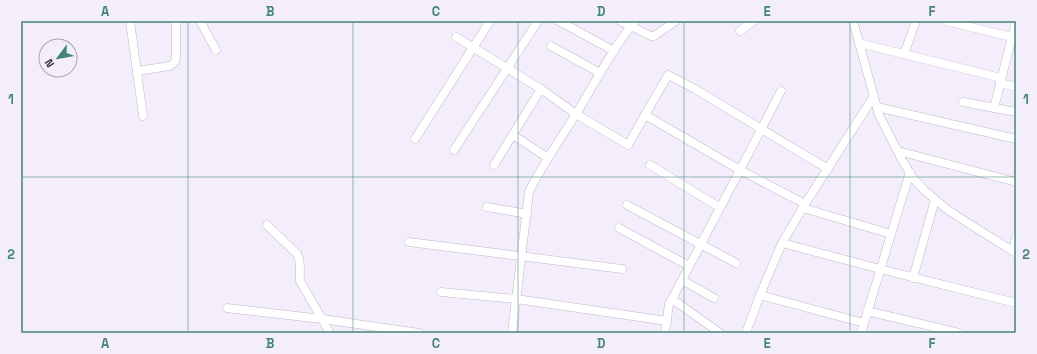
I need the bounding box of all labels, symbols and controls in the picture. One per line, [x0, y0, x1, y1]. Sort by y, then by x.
text: A [101, 3, 110, 20]
text: B [266, 3, 275, 20]
text: C [432, 3, 440, 20]
text: D [597, 3, 606, 20]
text: E [763, 3, 771, 20]
text: F [929, 3, 936, 20]
north arrow [38, 38, 78, 78]
text: N [42, 56, 57, 70]
text: 1 [8, 91, 14, 108]
text: 1 [1023, 91, 1029, 108]
text: 2 [7, 246, 15, 263]
text: 2 [1022, 246, 1030, 263]
text: A [101, 335, 110, 352]
text: B [266, 335, 275, 352]
text: C [432, 335, 440, 352]
text: D [597, 335, 606, 352]
text: E [763, 335, 771, 352]
text: F [929, 335, 936, 352]

